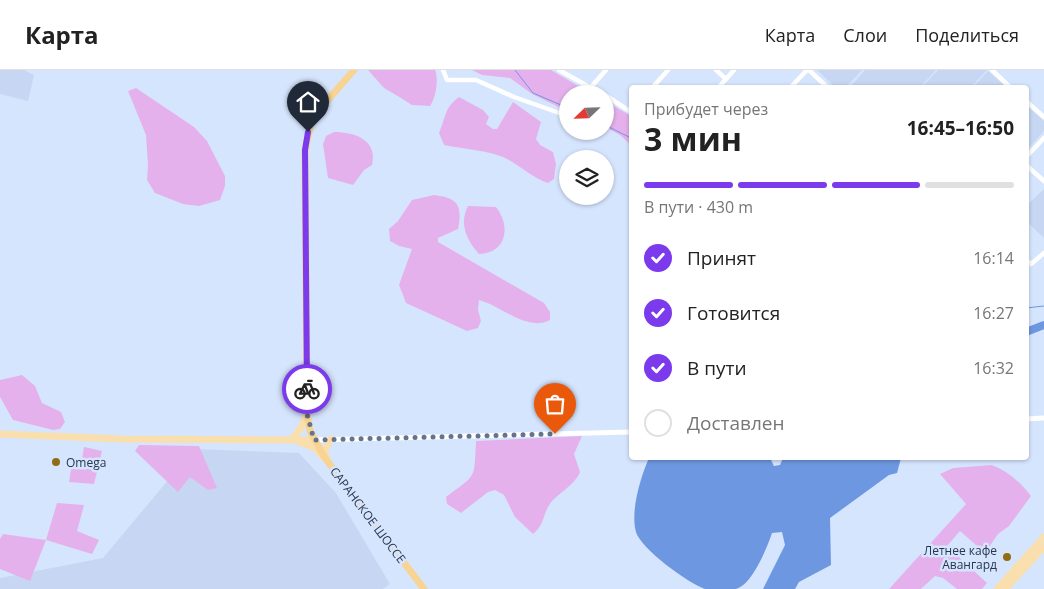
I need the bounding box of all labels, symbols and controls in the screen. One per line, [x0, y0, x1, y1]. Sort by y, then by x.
text: Карта [25, 18, 99, 51]
text: Карта [765, 23, 815, 47]
text: Слои [843, 23, 887, 47]
text: Поделиться [915, 23, 1019, 47]
pin [287, 81, 329, 132]
north arrow [559, 85, 614, 140]
map controls [559, 85, 614, 205]
icon: home [294, 88, 322, 116]
text: Прибудет через [644, 98, 768, 120]
text: 16:45–16:50 [907, 115, 1014, 141]
text: 3 мин [644, 117, 742, 160]
button: layers [559, 150, 614, 205]
text: В пути · 430 m [644, 196, 753, 218]
icon: check [644, 244, 672, 272]
text: Принят [687, 245, 756, 271]
text: 16:14 [973, 247, 1014, 269]
icon: check [644, 299, 672, 327]
text: Готовится [687, 300, 780, 326]
text: 16:27 [973, 302, 1014, 324]
icon: check [644, 354, 672, 382]
text: В пути [687, 355, 747, 381]
text: 16:32 [973, 357, 1014, 379]
courier [282, 364, 332, 414]
icon: bike [293, 375, 321, 403]
pin [534, 383, 576, 434]
icon: bag [541, 390, 569, 418]
text: Доставлен [687, 410, 785, 436]
place label: Omega [66, 454, 106, 471]
marker: Omega [50, 456, 62, 468]
street label: САРАНСКОЕ ШОССЕ [326, 463, 410, 567]
place label: Летнее кафе Авангард [924, 542, 997, 573]
marker: Летнее кафе Авангард [1001, 551, 1013, 563]

